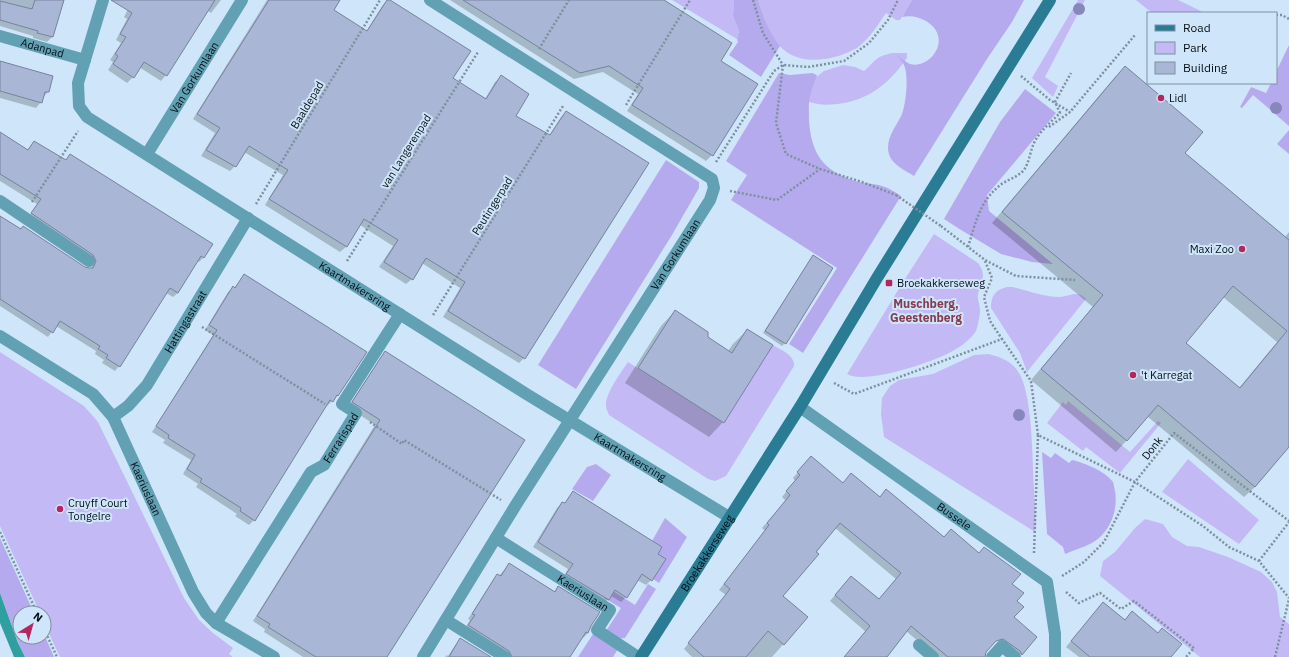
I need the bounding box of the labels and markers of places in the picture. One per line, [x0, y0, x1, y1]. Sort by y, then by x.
place label: Lidl [1169, 91, 1187, 105]
marker: Lidl [1156, 93, 1166, 103]
place label: Maxi Zoo [1190, 242, 1234, 256]
marker: Maxi Zoo [1237, 244, 1247, 254]
place label: Broekakkerseweg [897, 276, 985, 290]
marker: Broekakkerseweg [884, 278, 894, 288]
place label: 't Karregat [1141, 368, 1193, 382]
marker: 't Karregat [1128, 370, 1138, 380]
place label: Cruyff Court Tongelre [68, 496, 128, 523]
marker: Cruyff Court Tongelre [55, 504, 65, 514]

